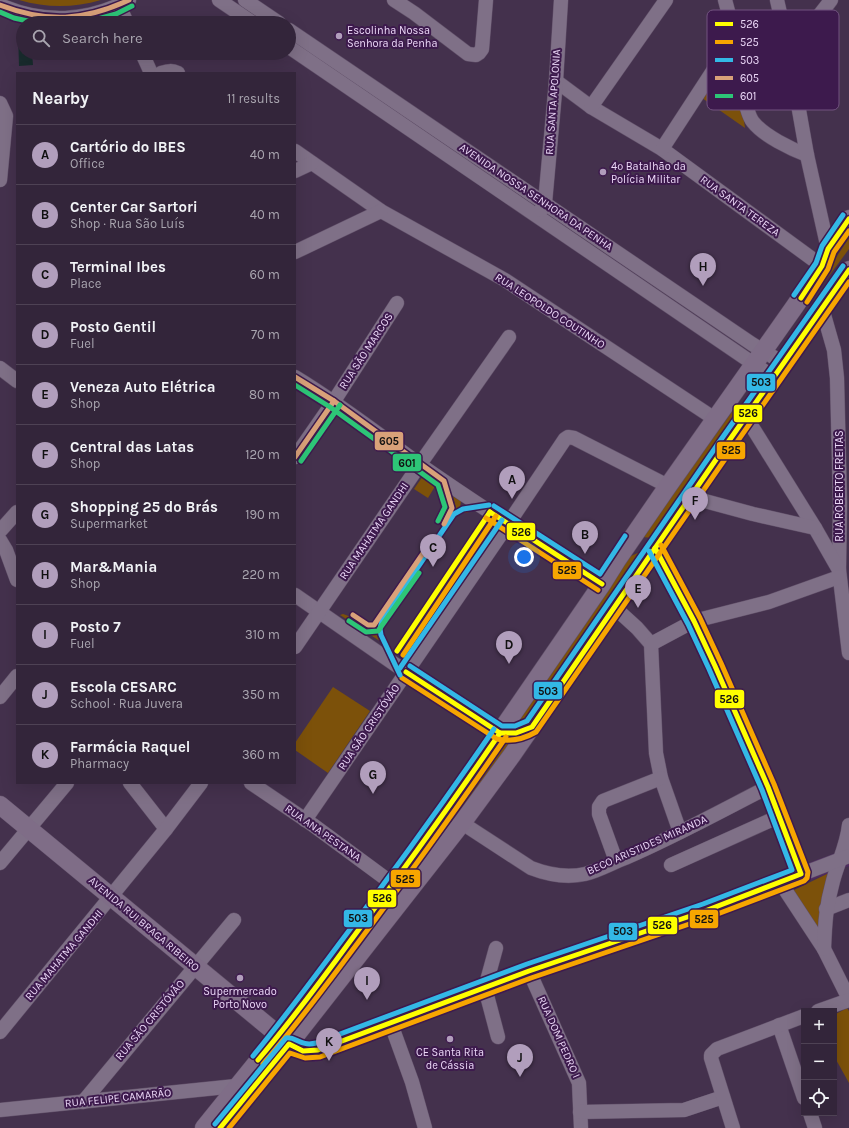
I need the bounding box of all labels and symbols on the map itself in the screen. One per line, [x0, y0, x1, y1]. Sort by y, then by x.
legend [707, 10, 839, 110]
text: 526 [740, 18, 759, 31]
place label: Escolinha Nossa Senhora da Penha [347, 24, 438, 50]
marker: Escolinha Nossa Senhora da Penha [334, 31, 344, 41]
text: 525 [740, 36, 759, 49]
street label: RUA SANTA APOLONIA [543, 48, 563, 155]
text: 503 [740, 54, 759, 67]
text: 605 [740, 72, 759, 85]
text: 601 [740, 90, 756, 103]
street label: AVENIDA NOSSA SENHORA DA PENHA [457, 141, 616, 254]
place label: 4º Batalhão da Polícia Militar [611, 160, 686, 186]
marker: 4º Batalhão da Polícia Militar [598, 167, 608, 177]
street label: RUA SANTA TEREZA [698, 173, 783, 240]
pin: H [690, 253, 716, 286]
street label: RUA LEOPOLDO COUTINHO [493, 271, 607, 351]
street label: RUA SÃO MARCOS [336, 310, 396, 392]
line badge: 503 [746, 373, 776, 392]
text: 503 [751, 376, 771, 389]
line badge: 526 [733, 404, 763, 423]
text: 526 [738, 407, 758, 420]
street label: RUA ROBERTO FREITAS [833, 430, 846, 542]
line badge: 605 [374, 431, 404, 451]
text: 605 [379, 435, 399, 448]
line badge: 525 [716, 441, 746, 460]
text: 525 [721, 444, 741, 457]
line badge: 601 [392, 453, 422, 472]
text: 601 [398, 457, 416, 470]
pin: A [499, 466, 525, 499]
street label: RUA MAHATMA GANDHI [337, 480, 411, 582]
pin: F [682, 487, 708, 520]
pin: B [572, 521, 598, 554]
line badge: 526 [506, 522, 536, 541]
text: 526 [511, 526, 531, 539]
pin: C [420, 534, 446, 567]
your location [514, 547, 534, 567]
line badge: 525 [552, 561, 582, 580]
text: 525 [557, 564, 577, 577]
pin: E [625, 575, 651, 608]
pin: D [496, 631, 522, 664]
street label: RUA SÃO CRISTÓVÃO [334, 681, 402, 772]
line badge: 503 [533, 681, 563, 700]
text: 503 [538, 685, 558, 698]
line badge: 526 [714, 689, 745, 709]
text: 526 [719, 693, 739, 706]
pin: G [360, 761, 386, 794]
street label: RUA ANA PESTANA [282, 802, 364, 864]
street label: BECO ARISTIDES MIRANDA [585, 812, 710, 877]
line badge: 525 [390, 869, 421, 888]
text: 525 [395, 873, 415, 886]
street label: AVENIDA RUI BRAGA RIBEIRO [86, 874, 202, 974]
line badge: 526 [367, 889, 397, 908]
text: 526 [372, 892, 392, 905]
street label: RUA MAHATMA GANDHI [22, 907, 106, 1003]
line badge: 503 [343, 909, 373, 928]
line badge: 525 [689, 909, 719, 929]
text: 503 [348, 912, 368, 925]
text: 525 [694, 913, 714, 926]
line badge: 526 [647, 916, 678, 935]
text: 526 [652, 919, 672, 932]
line badge: 503 [608, 922, 638, 941]
text: 503 [613, 925, 633, 938]
pin: I [354, 967, 380, 1000]
marker: Supermercado Porto Novo [235, 973, 245, 983]
street label: RUA SÃO CRISTÓVÃO [111, 976, 187, 1063]
place label: Supermercado Porto Novo [203, 985, 277, 1011]
street label: RUA DOM PEDRO I [535, 994, 583, 1080]
pin: K [316, 1028, 342, 1061]
marker: CE Santa Rita de Cássia [445, 1034, 455, 1044]
pin: J [507, 1044, 533, 1077]
place label: CE Santa Rita de Cássia [416, 1046, 484, 1072]
street label: RUA FELIPE CAMARÃO [64, 1086, 172, 1110]

